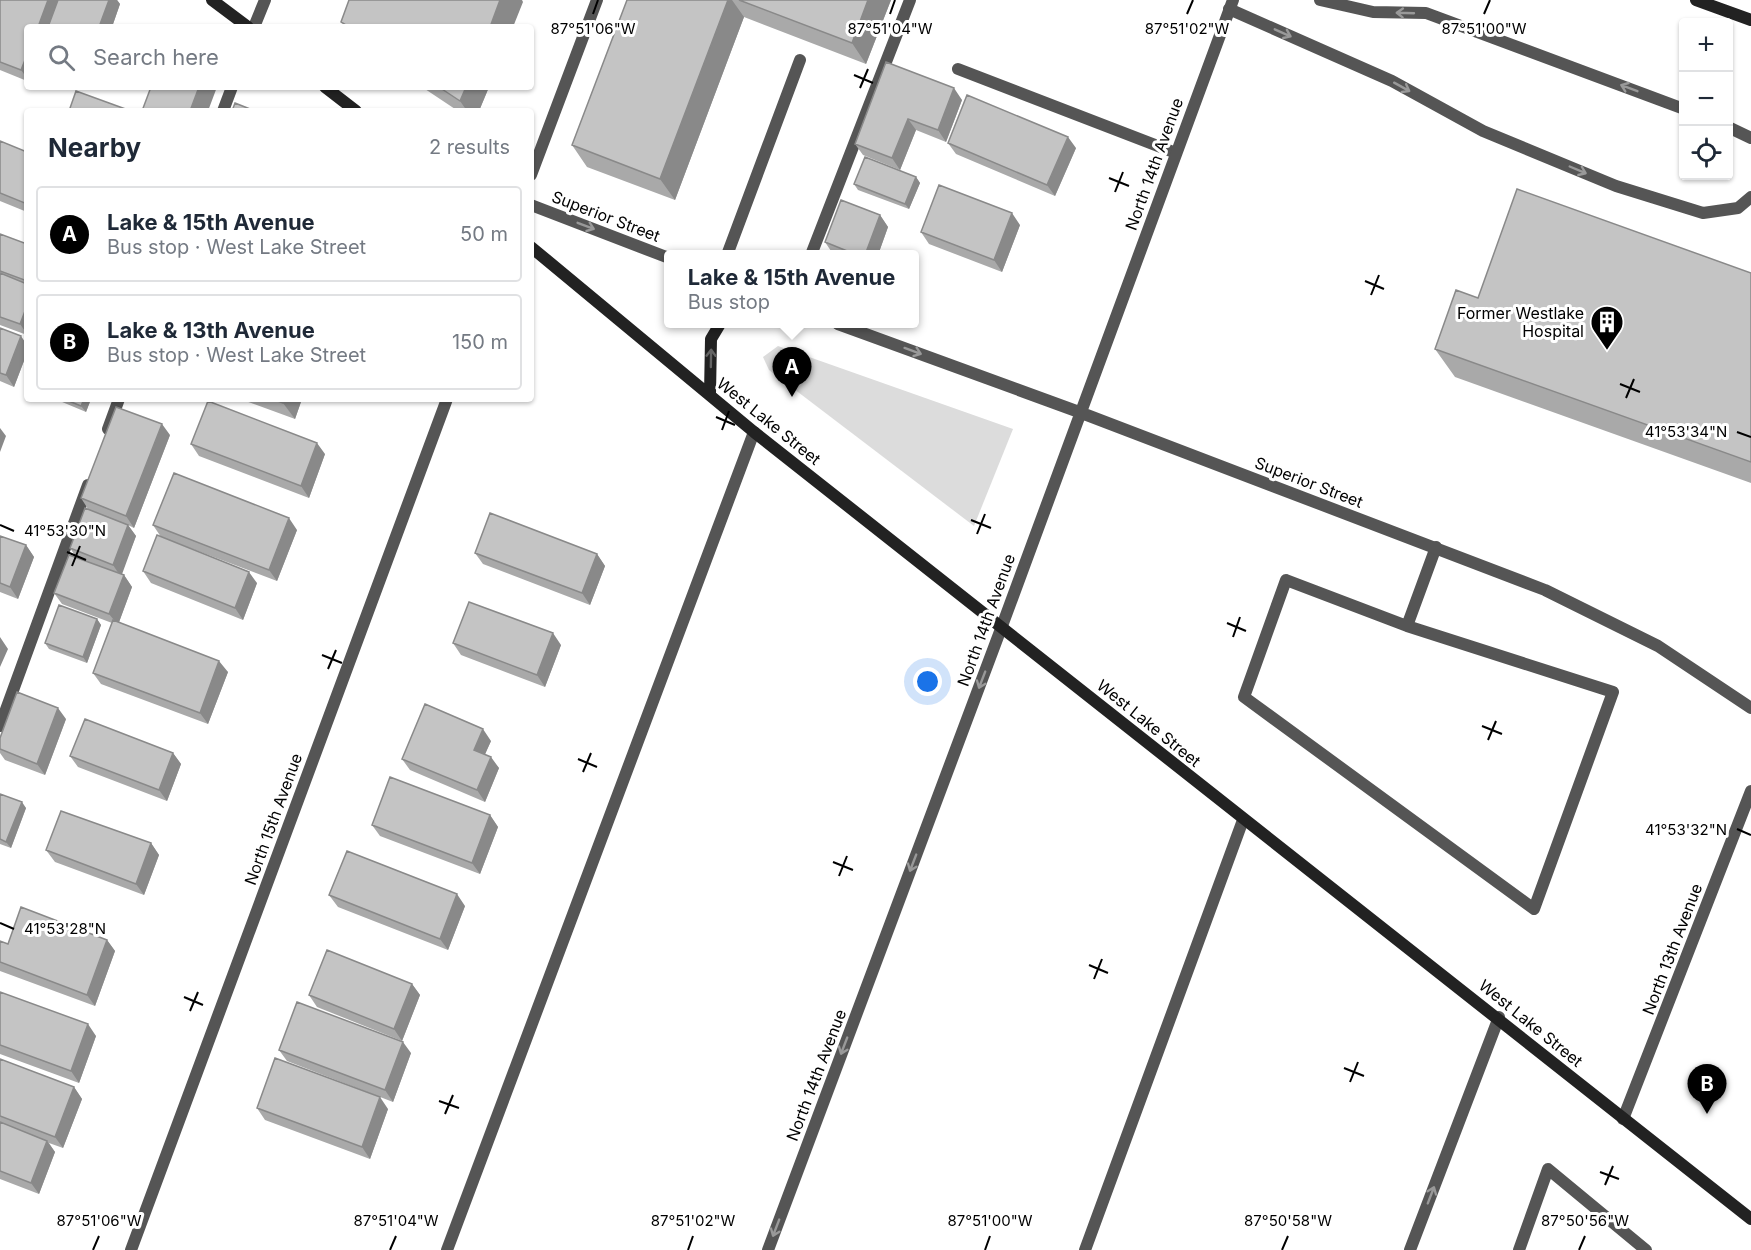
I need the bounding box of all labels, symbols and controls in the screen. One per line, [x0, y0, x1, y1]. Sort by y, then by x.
one-way arrow [1396, 7, 1416, 18]
map controls [1679, 18, 1733, 180]
button: + [1679, 18, 1733, 72]
text: 87°51'06"W [551, 19, 636, 38]
text: 87°51'04"W [847, 19, 933, 38]
text: 87°51'02"W [1145, 19, 1230, 38]
text: 87°51'00"W [1441, 19, 1527, 38]
search box [24, 24, 534, 90]
one-way arrow [1273, 28, 1291, 39]
icon: search [45, 41, 78, 74]
text: Search here [93, 44, 219, 70]
button: − [1679, 72, 1733, 126]
one-way arrow [1392, 82, 1410, 93]
one-way arrow [1620, 82, 1639, 93]
street label: North 14th Avenue [1121, 95, 1187, 233]
button: locate [1679, 126, 1733, 180]
text: Nearby [48, 132, 141, 163]
text: 2 results [429, 135, 510, 159]
one-way arrow [1568, 165, 1586, 176]
street label: Superior Street [549, 186, 663, 246]
text: Lake & 15th Avenue [107, 209, 315, 235]
one-way arrow [576, 221, 594, 232]
text: A [62, 222, 77, 246]
text: 50 m [460, 222, 508, 246]
text: Bus stop · West Lake Street [107, 235, 366, 259]
popup [664, 250, 919, 328]
text: Lake & 15th Avenue [688, 264, 895, 290]
text: Bus stop [688, 290, 770, 314]
place label: Former Westlake Hospital [1457, 303, 1584, 341]
building icon: Former Westlake Hospital [1589, 304, 1625, 351]
text: Lake & 13th Avenue [107, 317, 315, 343]
text: B [63, 330, 76, 354]
text: 150 m [452, 330, 508, 354]
text: Bus stop · West Lake Street [107, 343, 366, 367]
one-way arrow [903, 346, 922, 357]
one-way arrow [705, 348, 716, 368]
pin: A [772, 348, 812, 397]
street label: West Lake Street [713, 373, 825, 469]
text: 41°53'34"N [1645, 422, 1727, 441]
street label: Superior Street [1252, 452, 1366, 512]
text: 41°53'30"N [24, 521, 106, 540]
street label: North 14th Avenue [953, 551, 1019, 689]
your location [913, 667, 942, 696]
one-way arrow [975, 671, 986, 689]
street label: West Lake Street [1093, 675, 1205, 771]
street label: North 15th Avenue [240, 750, 306, 888]
text: 41°53'32"N [1645, 820, 1727, 839]
one-way arrow [907, 853, 918, 872]
street label: North 13th Avenue [1638, 881, 1706, 1017]
text: 41°53'28"N [24, 919, 106, 938]
street label: West Lake Street [1475, 975, 1587, 1071]
street label: North 14th Avenue [782, 1006, 850, 1144]
one-way arrow [838, 1036, 849, 1054]
pin: B [1688, 1064, 1726, 1114]
one-way arrow [1426, 1186, 1437, 1205]
text: 87°51'06"W [57, 1211, 142, 1230]
text: 87°51'04"W [353, 1211, 439, 1230]
text: 87°51'02"W [651, 1211, 736, 1230]
text: 87°51'00"W [947, 1211, 1033, 1230]
text: 87°50'58"W [1244, 1211, 1332, 1230]
text: 87°50'56"W [1541, 1211, 1629, 1230]
one-way arrow [770, 1218, 781, 1237]

